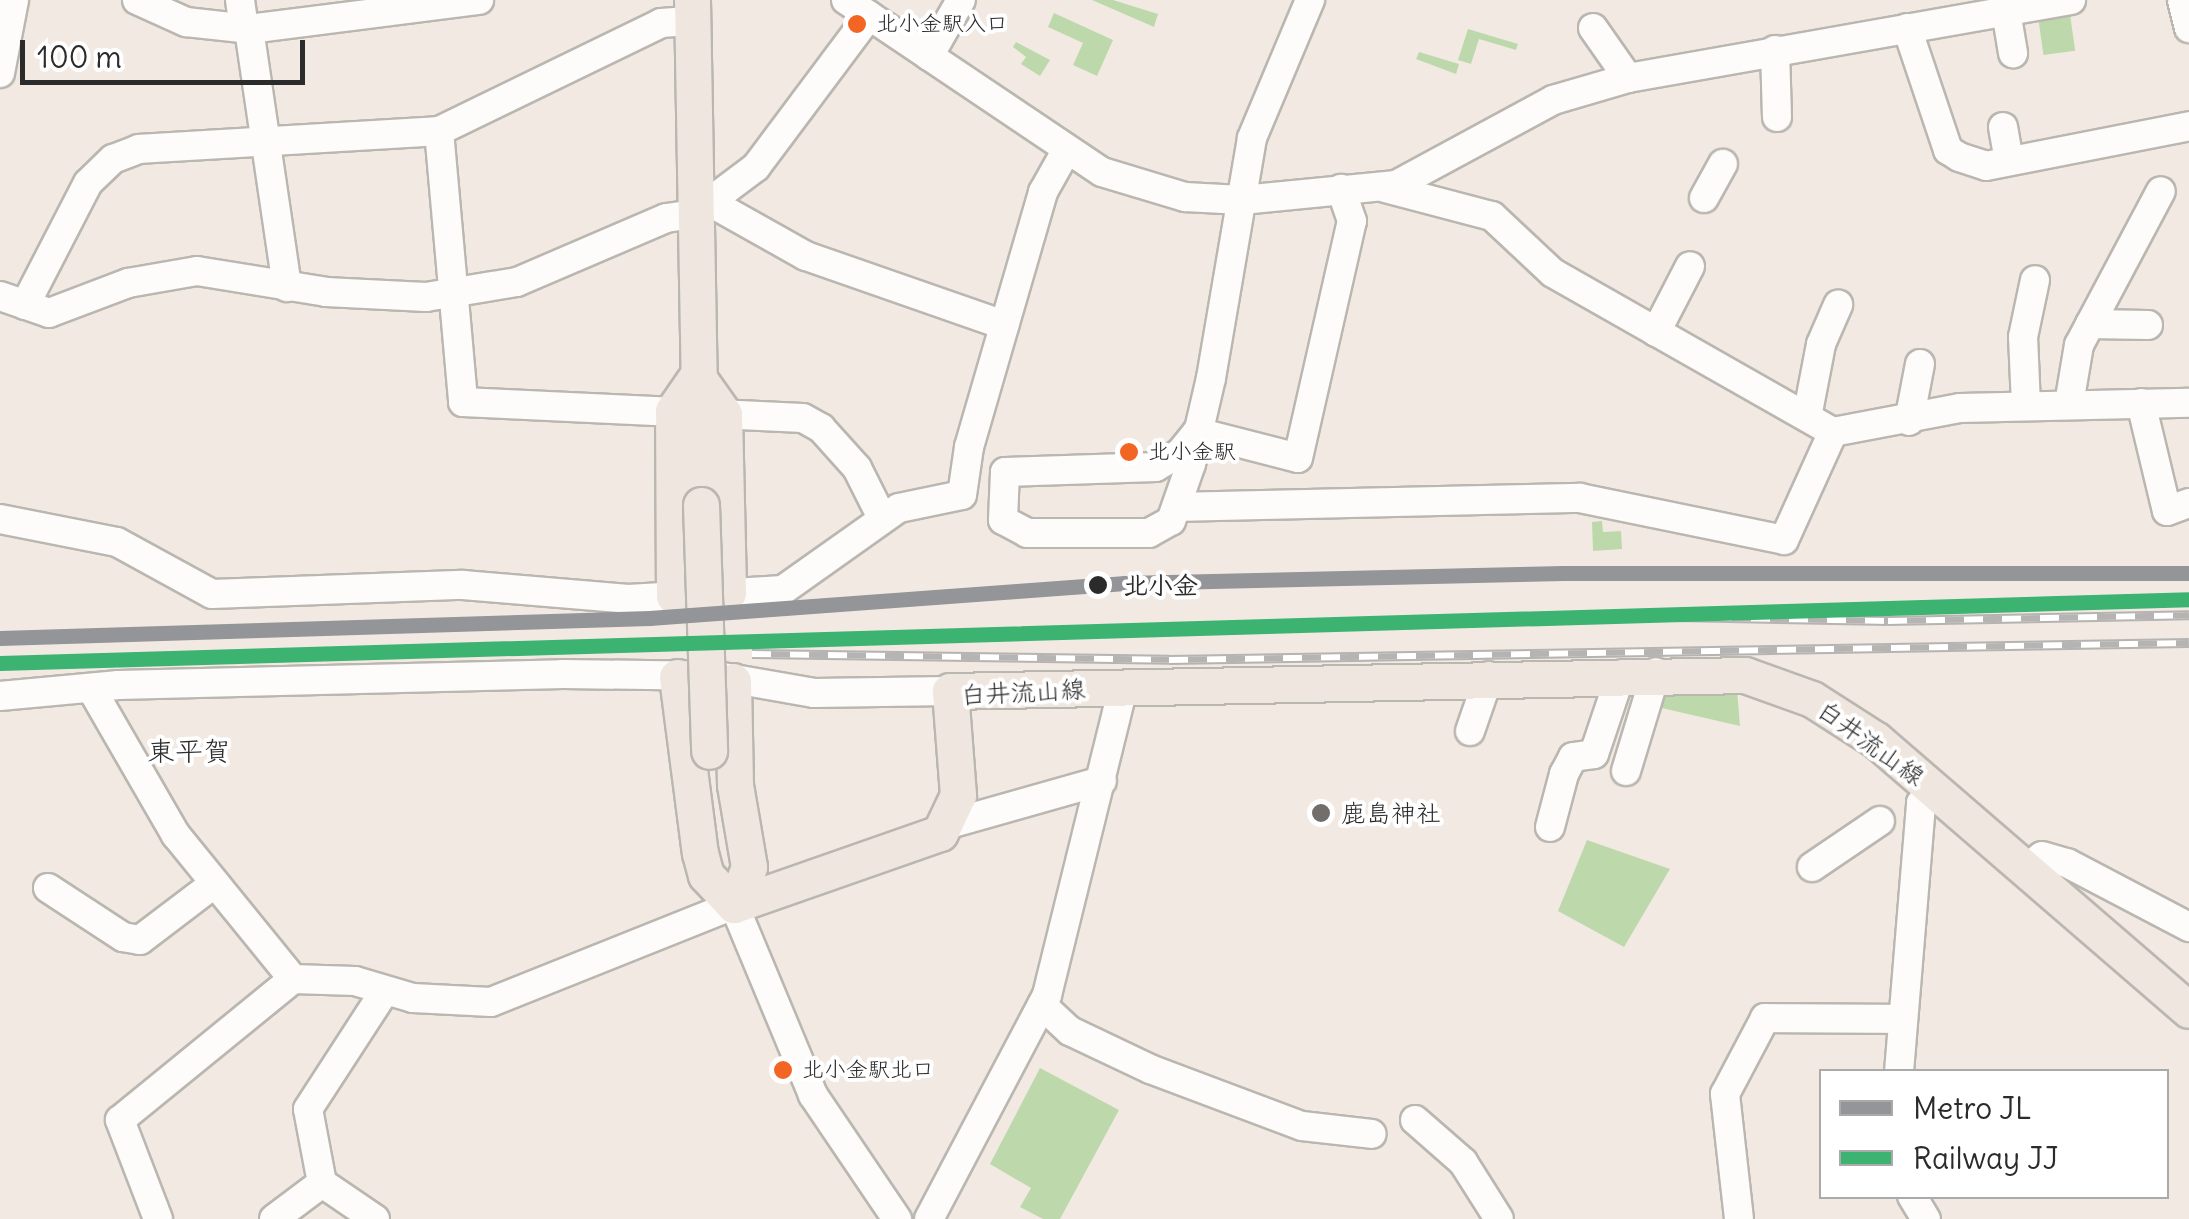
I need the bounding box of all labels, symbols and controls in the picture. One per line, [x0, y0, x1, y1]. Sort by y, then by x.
place label: 北小金駅入口 [876, 11, 1008, 37]
marker: 北小金駅入口 [847, 14, 867, 34]
scale bar [25, 20, 310, 82]
text: 100 m [37, 38, 122, 76]
place label: 北小金駅 [1148, 439, 1236, 465]
marker: 北小金駅 [1119, 442, 1139, 462]
marker: 北小金 [1082, 569, 1114, 601]
place label: 北小金 [1123, 570, 1198, 600]
street label: 白井流山線 [960, 674, 1086, 710]
street label: 白井流山線 [1812, 694, 1930, 792]
district label: 東平賀 [147, 734, 231, 768]
place label: 鹿島神社 [1341, 798, 1441, 828]
marker: 鹿島神社 [1310, 802, 1332, 824]
place label: 北小金駅北口 [802, 1057, 934, 1083]
marker: 北小金駅北口 [773, 1060, 793, 1080]
legend [1819, 1069, 2169, 1199]
text: Metro JL [1913, 1089, 2031, 1127]
text: Railway JJ [1913, 1139, 2058, 1177]

